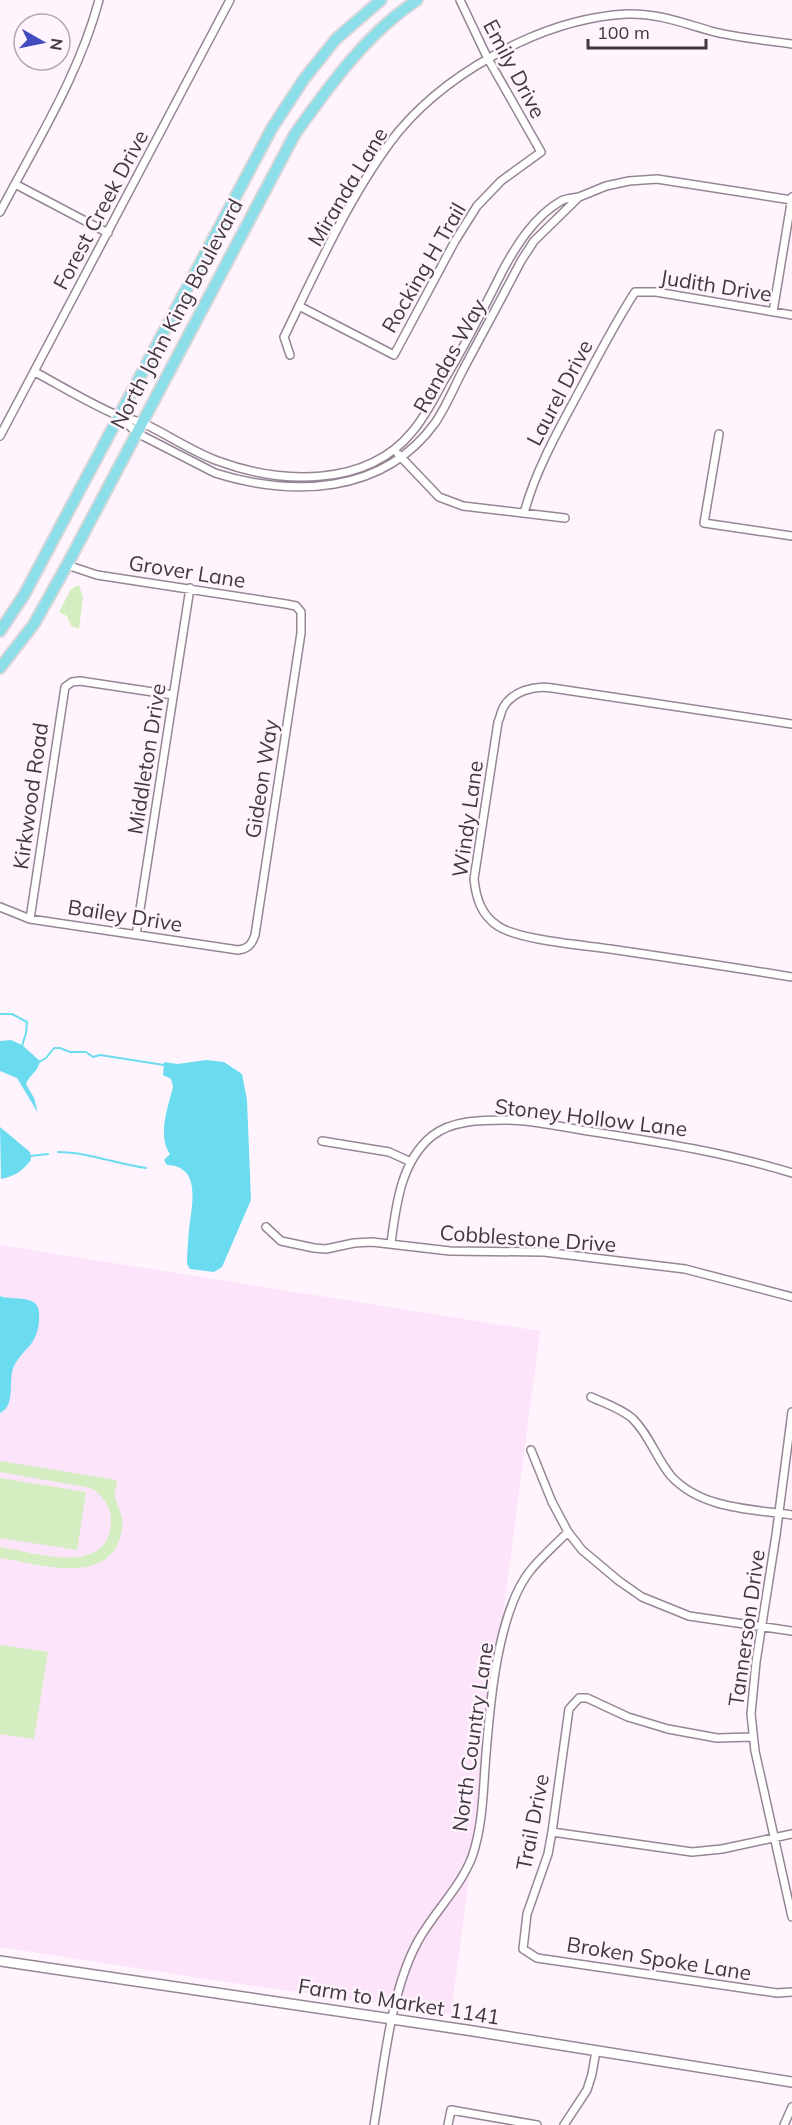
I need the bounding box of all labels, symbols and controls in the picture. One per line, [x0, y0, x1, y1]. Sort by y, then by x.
north arrow [12, 12, 72, 72]
scale bar [588, 12, 706, 50]
street label: Emily Drive [478, 15, 552, 122]
text: 100 m [597, 21, 650, 44]
text: N [46, 37, 68, 52]
street label: Miranda Lane [302, 122, 393, 251]
street label: Forest Creek Drive [47, 125, 153, 294]
street label: North John King Boulevard [104, 194, 248, 433]
street label: Rocking H Trail [375, 198, 471, 337]
street label: Judith Drive [659, 263, 774, 307]
street label: Randas Way [407, 294, 491, 417]
street label: Laurel Drive [520, 335, 598, 450]
street label: Grover Lane [127, 549, 247, 593]
street label: Middleton Drive [121, 682, 171, 836]
street label: Gideon Way [239, 718, 283, 840]
street label: Kirkwood Road [7, 721, 53, 871]
street label: Windy Lane [446, 759, 488, 879]
street label: Bailey Drive [66, 893, 184, 937]
street label: Stoney Hollow Lane [493, 1092, 689, 1142]
street label: Cobblestone Drive [439, 1219, 617, 1257]
street label: Tannerson Drive [722, 1548, 770, 1708]
street label: North Country Lane [446, 1640, 498, 1833]
street label: Trail Drive [510, 1772, 554, 1872]
street label: Broken Spoke Lane [565, 1931, 753, 1985]
street label: Farm to Market 1141 [297, 1972, 502, 2030]

